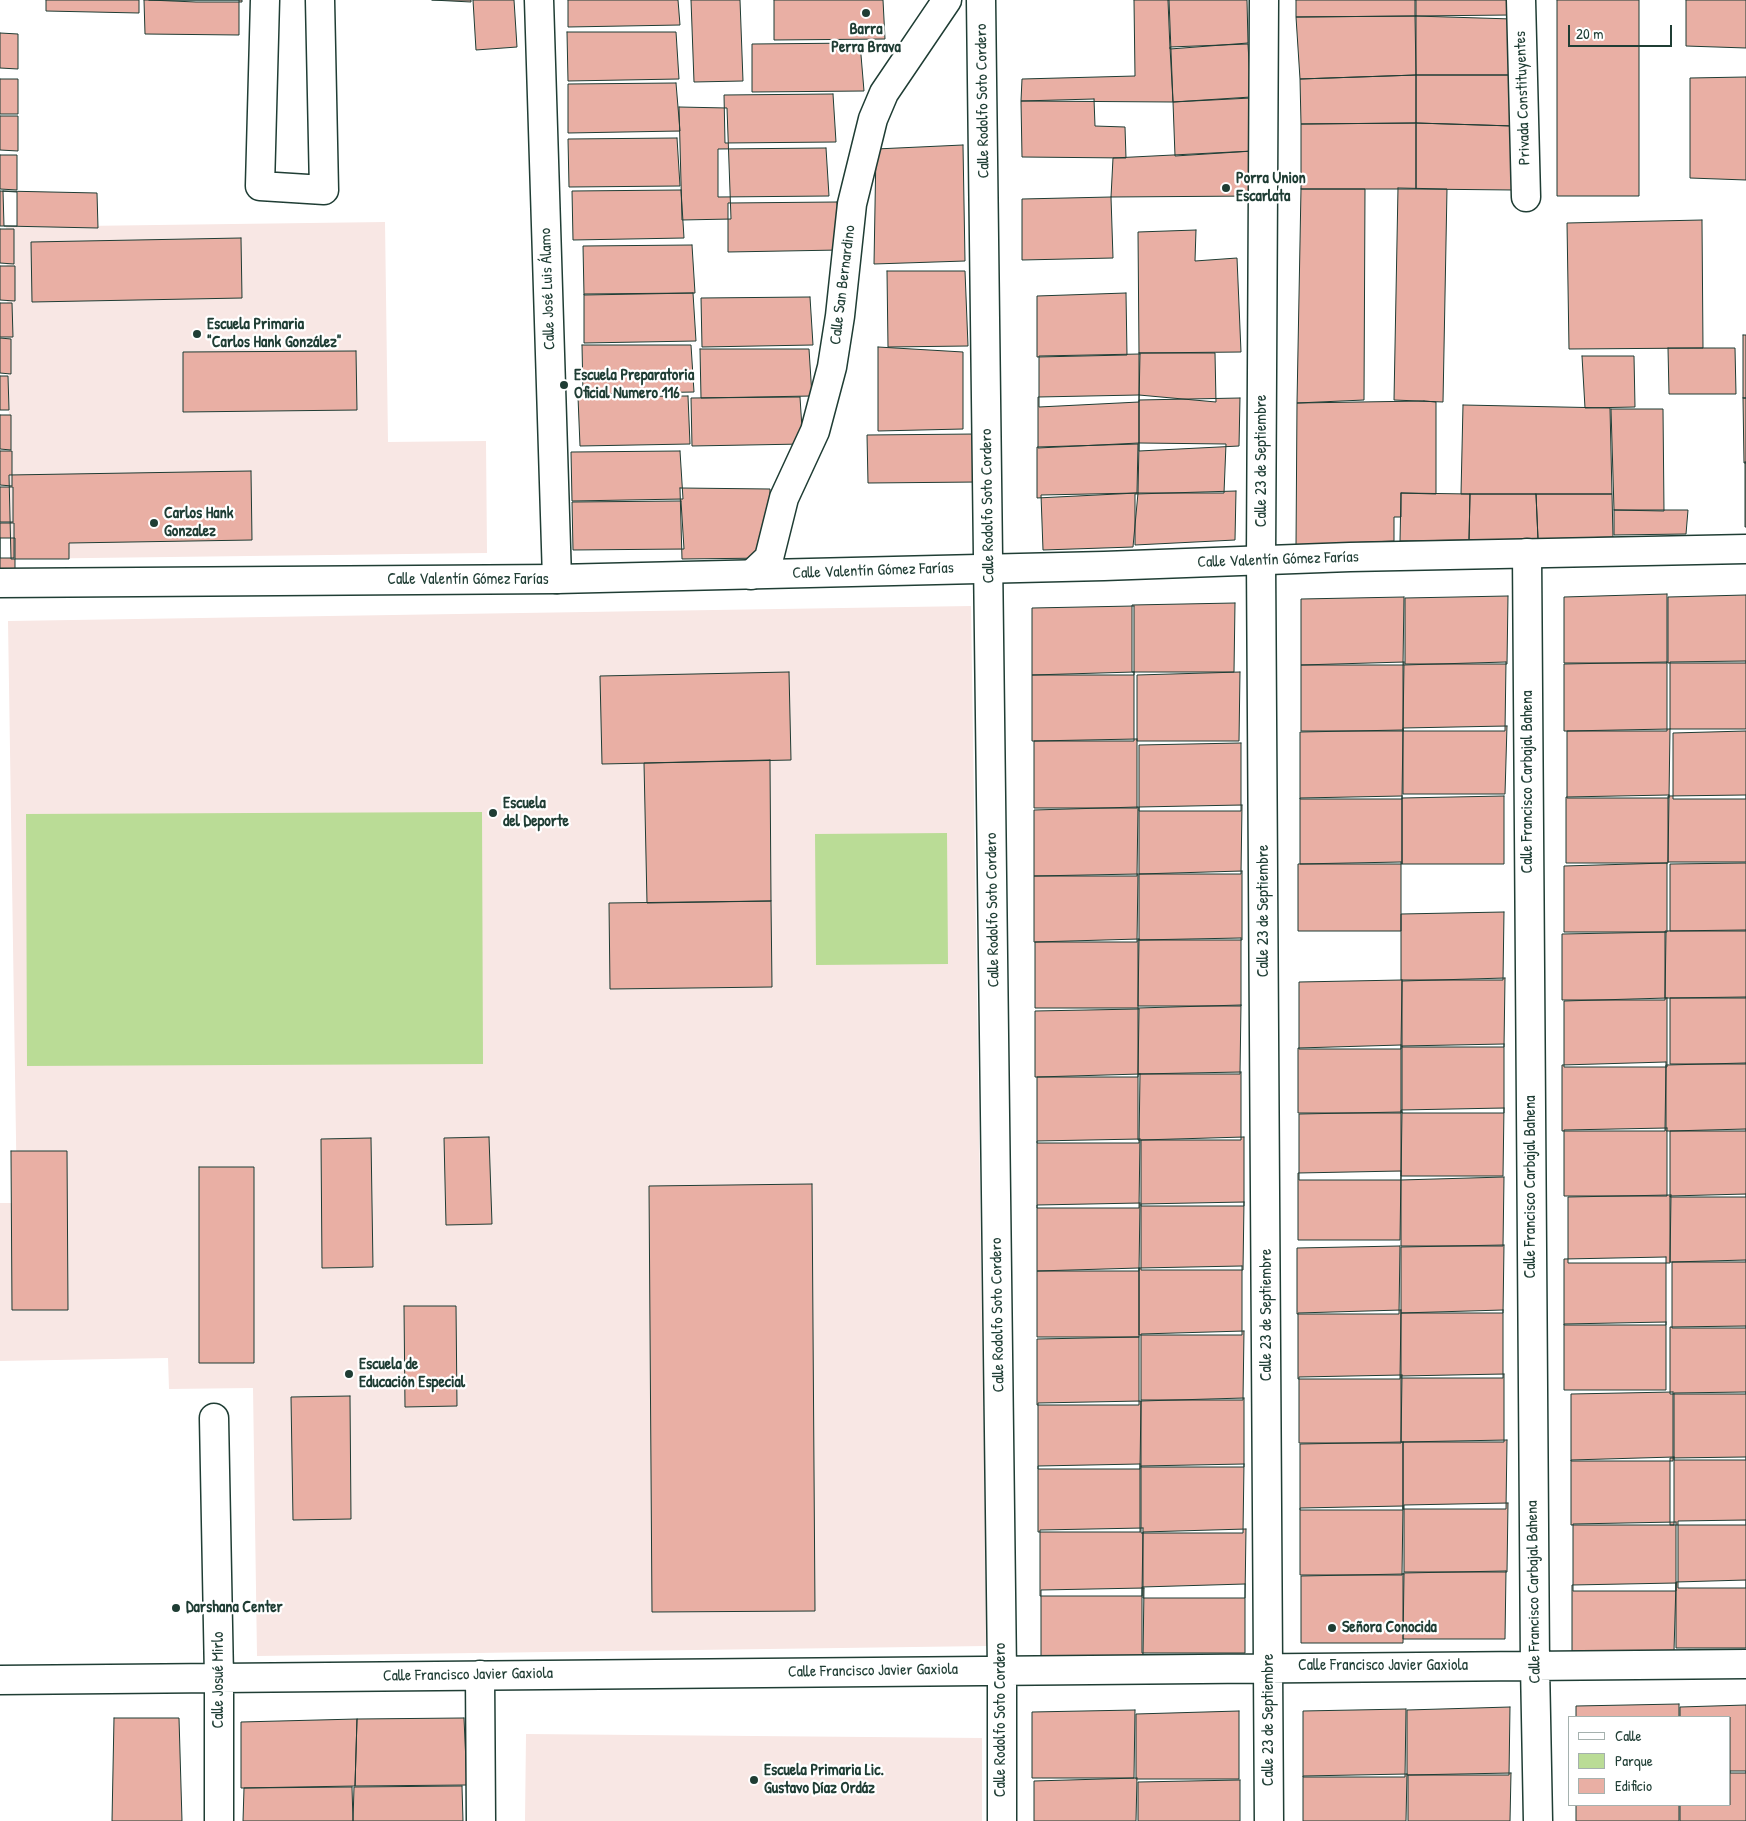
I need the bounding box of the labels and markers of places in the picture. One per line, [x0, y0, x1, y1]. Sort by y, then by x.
marker: Barra Perra Brava [860, 7, 872, 19]
place label: Barra Perra Brava [831, 20, 901, 58]
place label: Porra Union Escarlata [1236, 169, 1306, 207]
marker: Porra Union Escarlata [1220, 182, 1232, 194]
place label: Escuela Primaria "Carlos Hank González" [207, 315, 342, 353]
marker: Escuela Primaria "Carlos Hank González" [191, 328, 203, 340]
place label: Escuela Preparatoria Oficial Numero 116 [574, 366, 694, 404]
marker: Escuela Preparatoria Oficial Numero 116 [558, 379, 570, 391]
place label: Carlos Hank Gonzalez [164, 504, 233, 542]
marker: Carlos Hank Gonzalez [148, 517, 160, 529]
place label: Escuela del Deporte [503, 794, 569, 832]
marker: Escuela del Deporte [487, 807, 499, 819]
place label: Escuela de Educación Especial [359, 1355, 465, 1393]
marker: Escuela de Educación Especial [343, 1368, 355, 1380]
place label: Darshana Center [186, 1598, 283, 1618]
marker: Darshana Center [170, 1602, 182, 1614]
place label: Señora Conocida [1342, 1618, 1437, 1638]
marker: Señora Conocida [1326, 1622, 1338, 1634]
place label: Escuela Primaria Lic. Gustavo Díaz Ordáz [764, 1761, 884, 1799]
marker: Escuela Primaria Lic. Gustavo Díaz Ordáz [748, 1774, 760, 1786]

